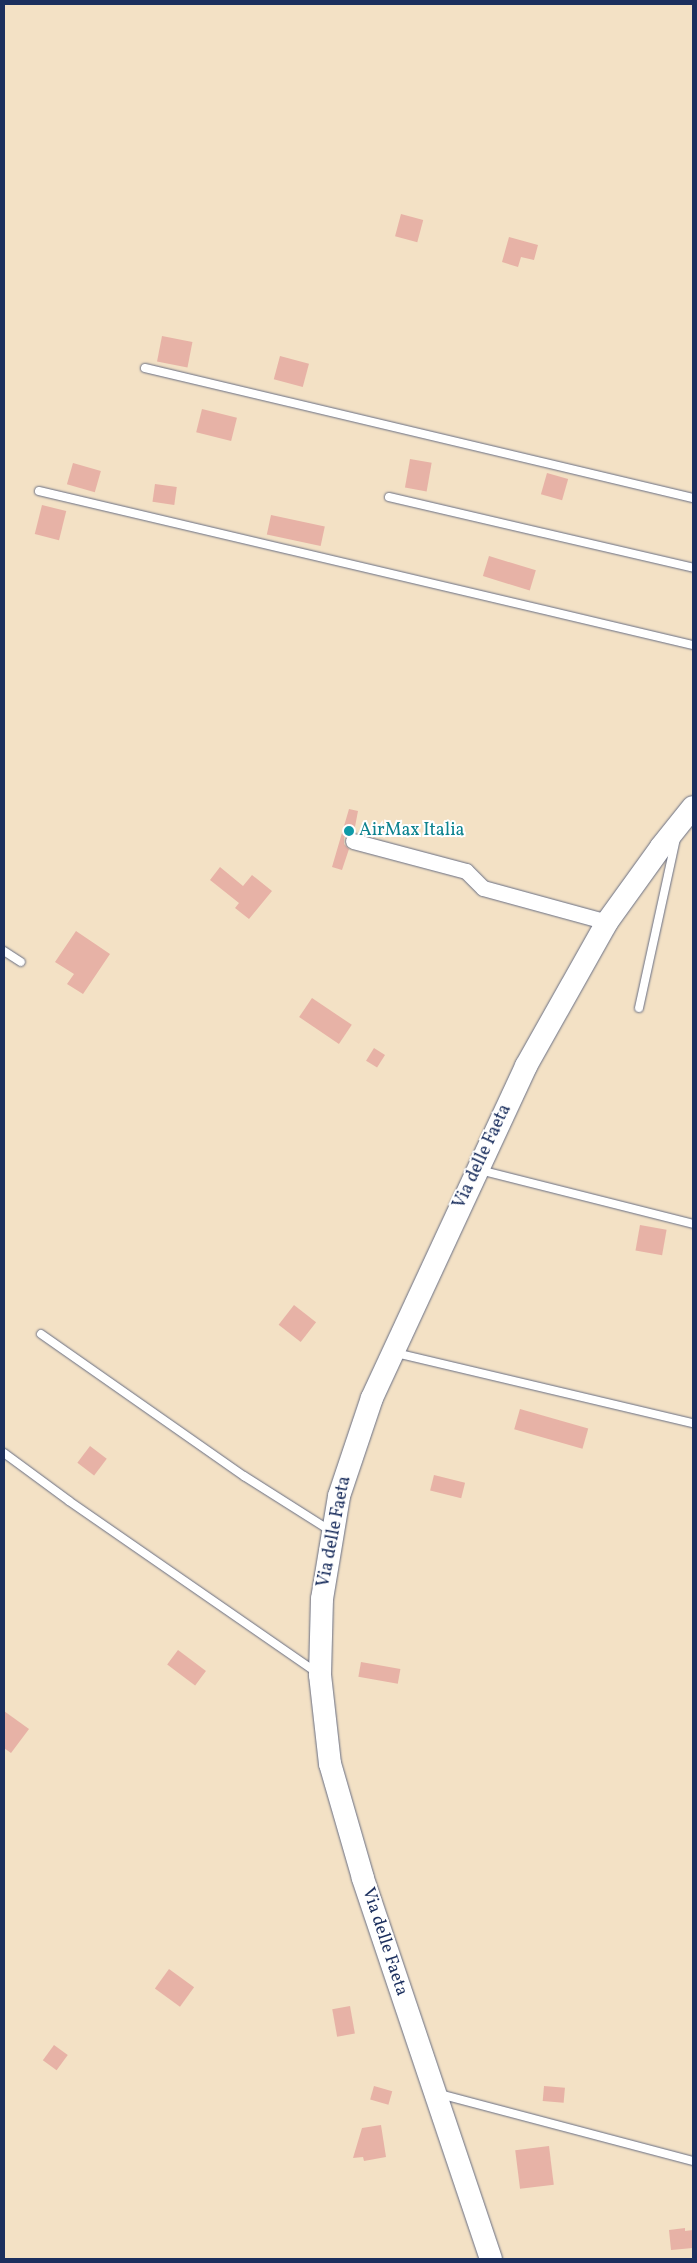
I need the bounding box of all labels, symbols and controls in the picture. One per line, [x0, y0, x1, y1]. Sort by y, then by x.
place label: AirMax Italia [359, 820, 465, 842]
marker: AirMax Italia [343, 825, 355, 837]
street label: Via delle Faeta [449, 1101, 517, 1213]
street label: Via delle Faeta [314, 1474, 356, 1590]
street label: Via delle Faeta [356, 1885, 412, 1999]

